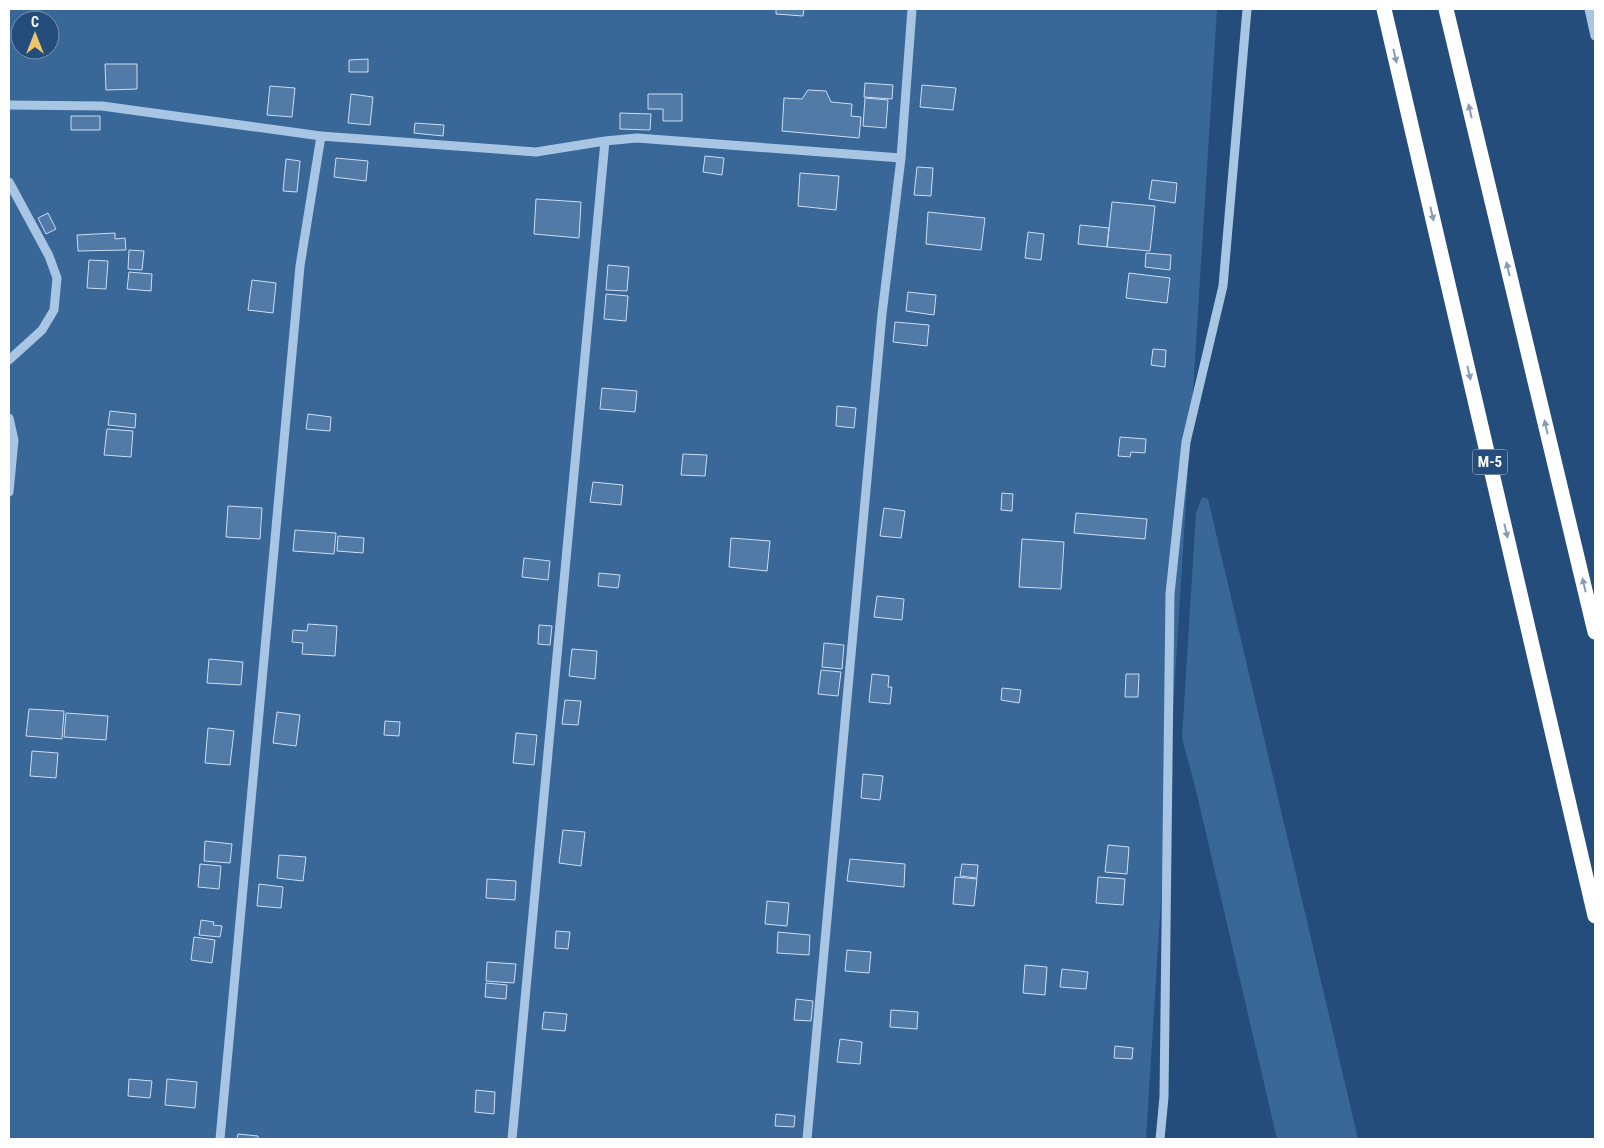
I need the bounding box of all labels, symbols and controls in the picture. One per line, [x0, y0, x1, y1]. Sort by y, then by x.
north arrow [10, 10, 60, 60]
text: С [31, 14, 39, 30]
one-way arrow [1391, 49, 1399, 64]
one-way arrow [1466, 103, 1474, 118]
one-way arrow [1428, 207, 1436, 222]
one-way arrow [1504, 261, 1512, 276]
one-way arrow [1465, 365, 1473, 380]
one-way arrow [1542, 419, 1550, 434]
road number: М-5 [1472, 450, 1508, 474]
one-way arrow [1502, 523, 1510, 539]
one-way arrow [1580, 577, 1588, 592]

